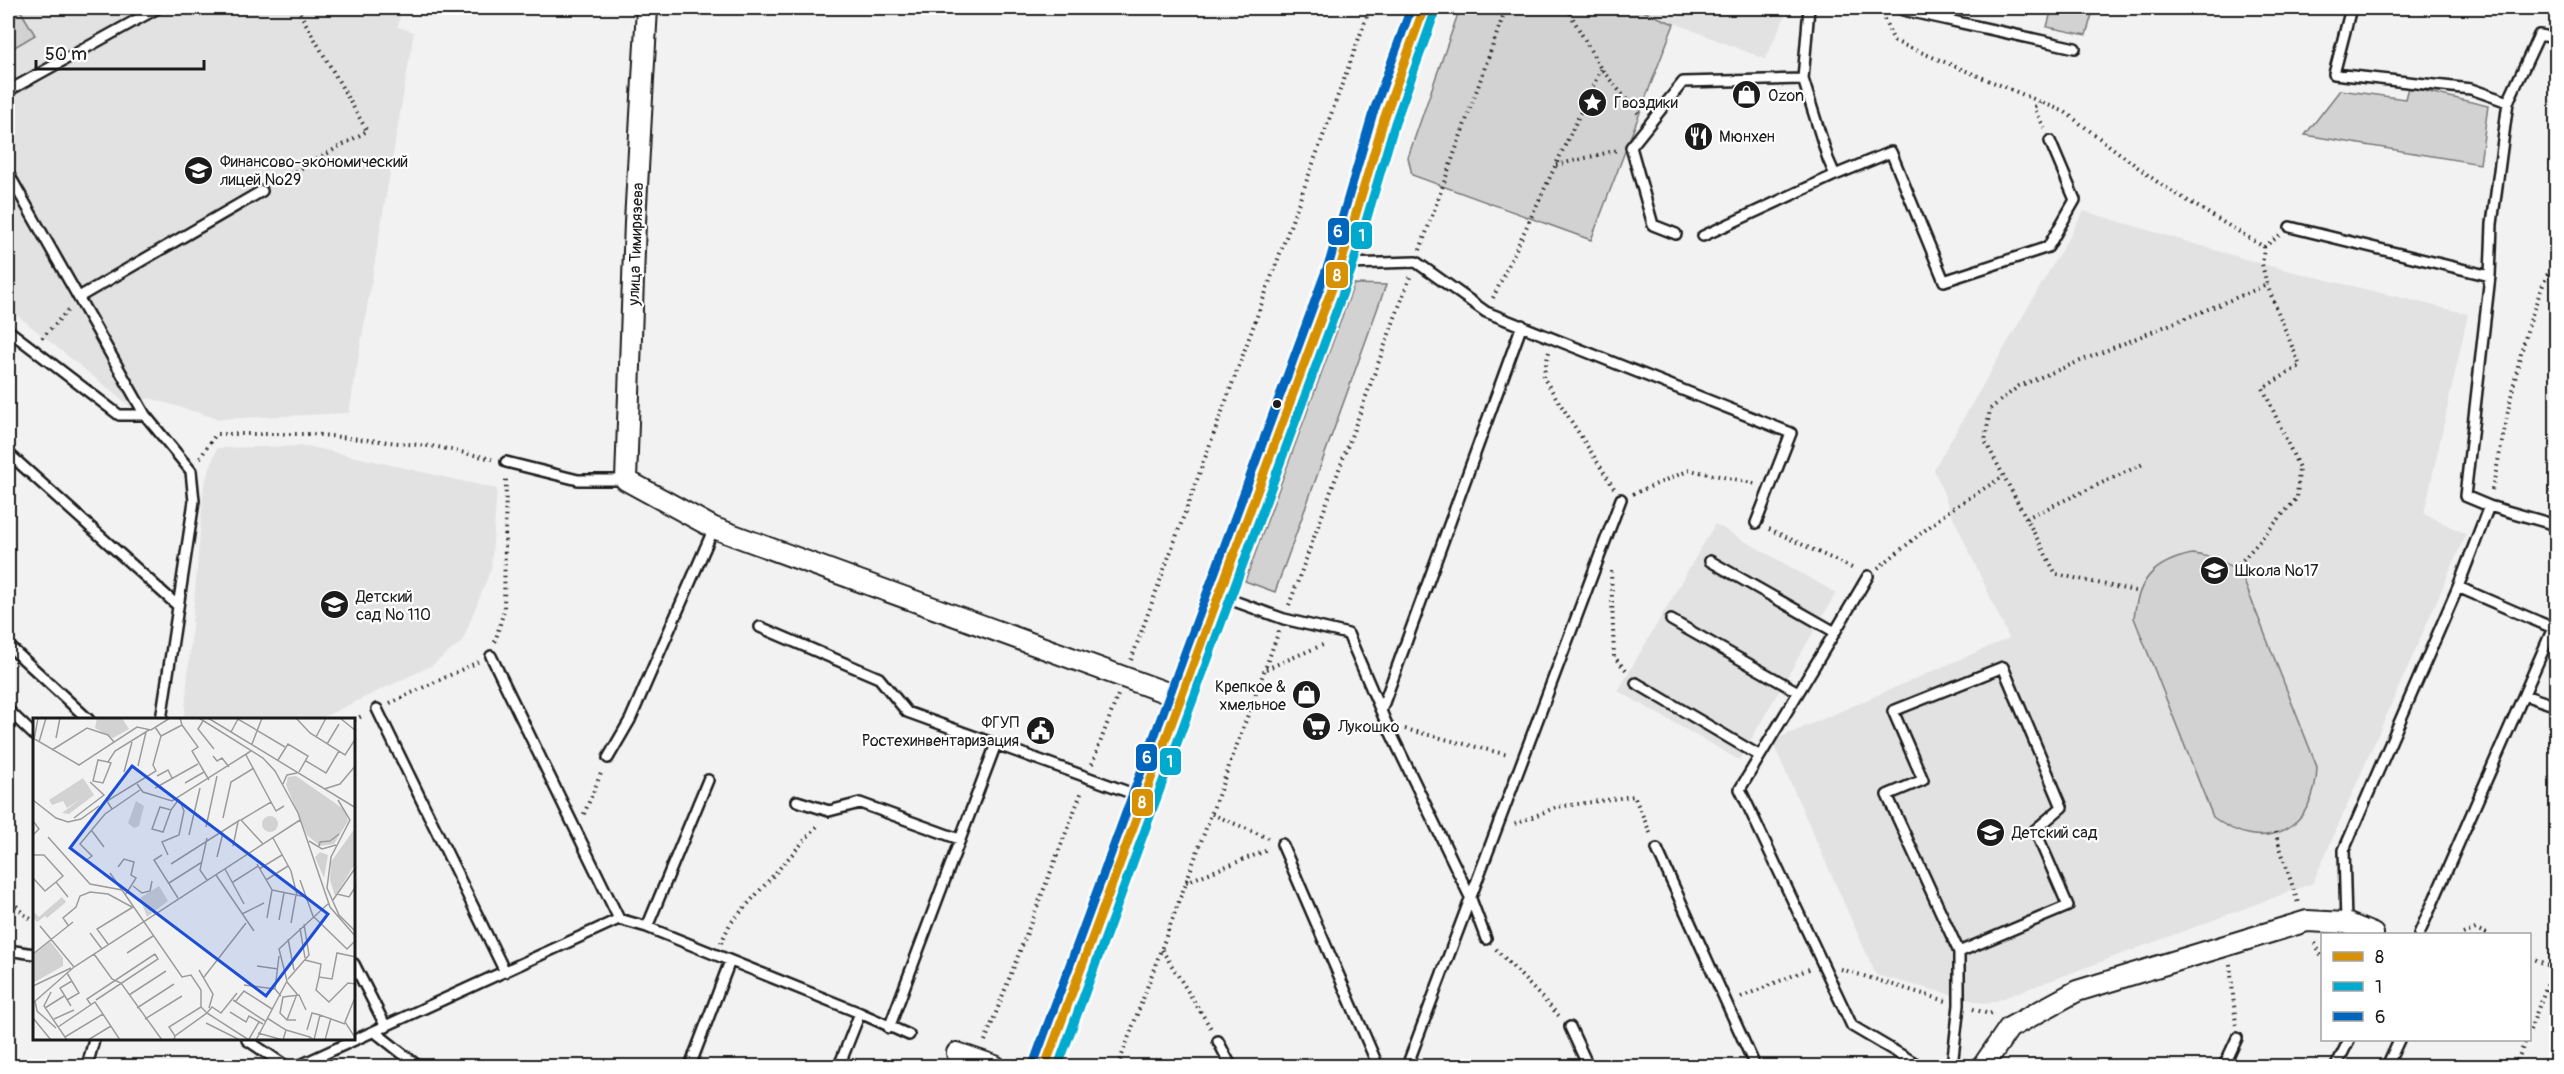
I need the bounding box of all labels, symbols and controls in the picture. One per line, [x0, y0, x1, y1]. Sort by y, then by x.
scale bar [36, 33, 204, 71]
text: 50 m [45, 43, 87, 66]
shop icon: Ozon [1731, 79, 1763, 111]
place icon: Гвоздики [1577, 86, 1609, 118]
place label: Ozon [1768, 86, 1804, 106]
place label: Гвоздики [1614, 93, 1678, 113]
restaurant icon: Мюнхен [1682, 120, 1714, 152]
place label: Мюнхен [1719, 127, 1775, 147]
place label: Финансово-экономический лицей №29 [220, 152, 408, 190]
school or university icon: Финансово-экономический лицей №29 [183, 154, 215, 186]
street label: улица Тимирязева [624, 182, 648, 307]
line badge: 6 [1327, 217, 1350, 246]
line badge: 1 [1350, 221, 1373, 250]
text: 6 [1333, 222, 1343, 242]
text: 1 [1359, 226, 1365, 246]
line badge: 8 [1325, 261, 1349, 289]
text: 8 [1333, 266, 1341, 286]
unlabelled marker [1271, 398, 1283, 410]
school or university icon: Школа №17 [2198, 554, 2230, 586]
place label: Школа №17 [2235, 561, 2319, 581]
place label: Детский сад № 110 [355, 587, 431, 625]
school or university icon: Детский сад № 110 [319, 589, 351, 621]
place label: Крепкое & хмельное [1215, 677, 1286, 715]
shop icon: Крепкое & хмельное [1291, 679, 1323, 711]
supermarket icon: Лукошко [1301, 710, 1333, 742]
place label: ФГУП Ростехинвентаризация [862, 713, 1019, 751]
public building icon: ФГУП Ростехинвентаризация [1024, 715, 1056, 747]
place label: Лукошко [1337, 717, 1400, 737]
inset map [33, 718, 356, 1041]
line badge: 6 [1135, 743, 1158, 772]
line badge: 1 [1159, 747, 1182, 776]
text: 6 [1142, 748, 1152, 768]
text: 1 [1167, 752, 1173, 772]
line badge: 8 [1131, 788, 1154, 817]
text: 8 [1138, 793, 1146, 813]
school or university icon: Детский сад [1975, 816, 2007, 848]
place label: Детский сад [2011, 823, 2098, 843]
legend [2321, 933, 2531, 1041]
text: 8 [2375, 946, 2384, 969]
text: 1 [2375, 976, 2382, 999]
text: 6 [2375, 1006, 2385, 1029]

